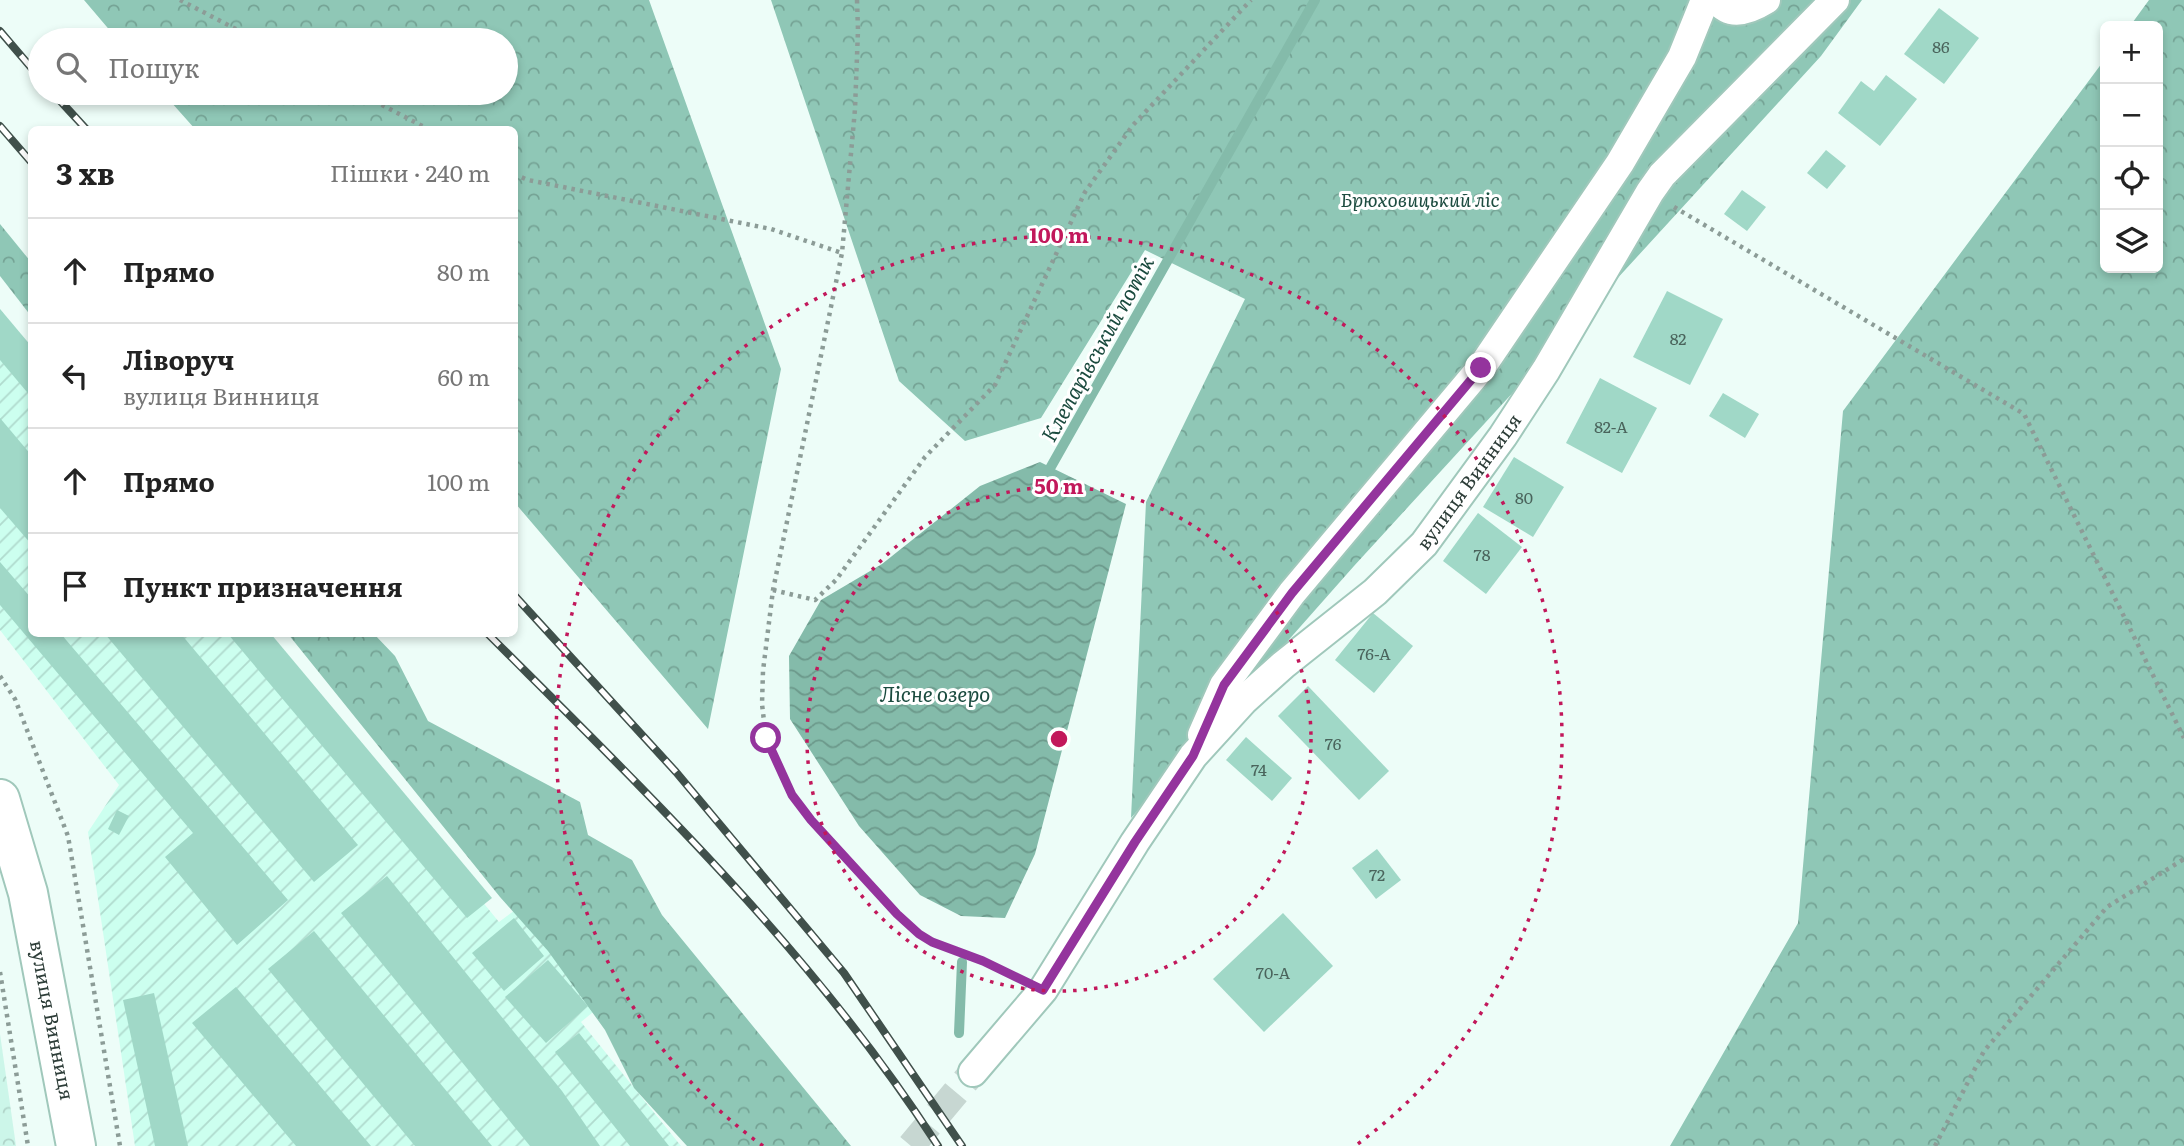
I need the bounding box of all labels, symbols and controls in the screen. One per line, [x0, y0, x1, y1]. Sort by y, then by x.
map controls [2100, 21, 2163, 273]
button: + [2100, 21, 2163, 84]
search box [28, 28, 518, 105]
house number: 86 [1932, 34, 1950, 58]
text: Пошук [108, 47, 199, 86]
icon: search [52, 48, 90, 86]
button: − [2100, 84, 2163, 147]
button: locate [2100, 147, 2163, 210]
text: 3 хв [56, 150, 115, 194]
text: Пішки · 240 m [330, 155, 490, 189]
park label: Брюховицький ліс [1340, 185, 1500, 213]
button: layers [2100, 210, 2163, 273]
text: 100 m [1029, 218, 1089, 249]
water label: Клепарівський потік [1032, 249, 1160, 447]
text: Прямо [123, 251, 215, 290]
icon: ahead [56, 252, 94, 290]
text: 80 m [437, 254, 490, 288]
house number: 82 [1670, 326, 1686, 350]
text: Ліворуч [123, 339, 234, 378]
route end [1465, 352, 1496, 383]
icon: left [56, 357, 94, 395]
text: 60 m [437, 359, 490, 393]
text: вулиця Винниця [123, 378, 320, 412]
street label: вулиця Винниця [1409, 407, 1527, 555]
house number: 82-А [1594, 414, 1628, 438]
text: Прямо [123, 461, 215, 500]
icon: ahead [56, 462, 94, 500]
text: 100 m [427, 464, 490, 498]
text: 50 m [1034, 469, 1084, 500]
house number: 80 [1515, 485, 1533, 509]
house number: 78 [1474, 542, 1491, 566]
text: Пункт призначення [123, 566, 403, 605]
icon: arrive [56, 567, 94, 605]
house number: 76-А [1357, 641, 1391, 665]
water label: Лісне озеро [880, 677, 990, 708]
route start [750, 722, 781, 753]
centre of rings [1047, 727, 1071, 751]
house number: 76 [1325, 731, 1342, 755]
house number: 74 [1251, 757, 1267, 781]
house number: 72 [1369, 862, 1385, 886]
street label: вулиця Винниця [24, 938, 82, 1102]
house number: 70-А [1256, 960, 1290, 984]

